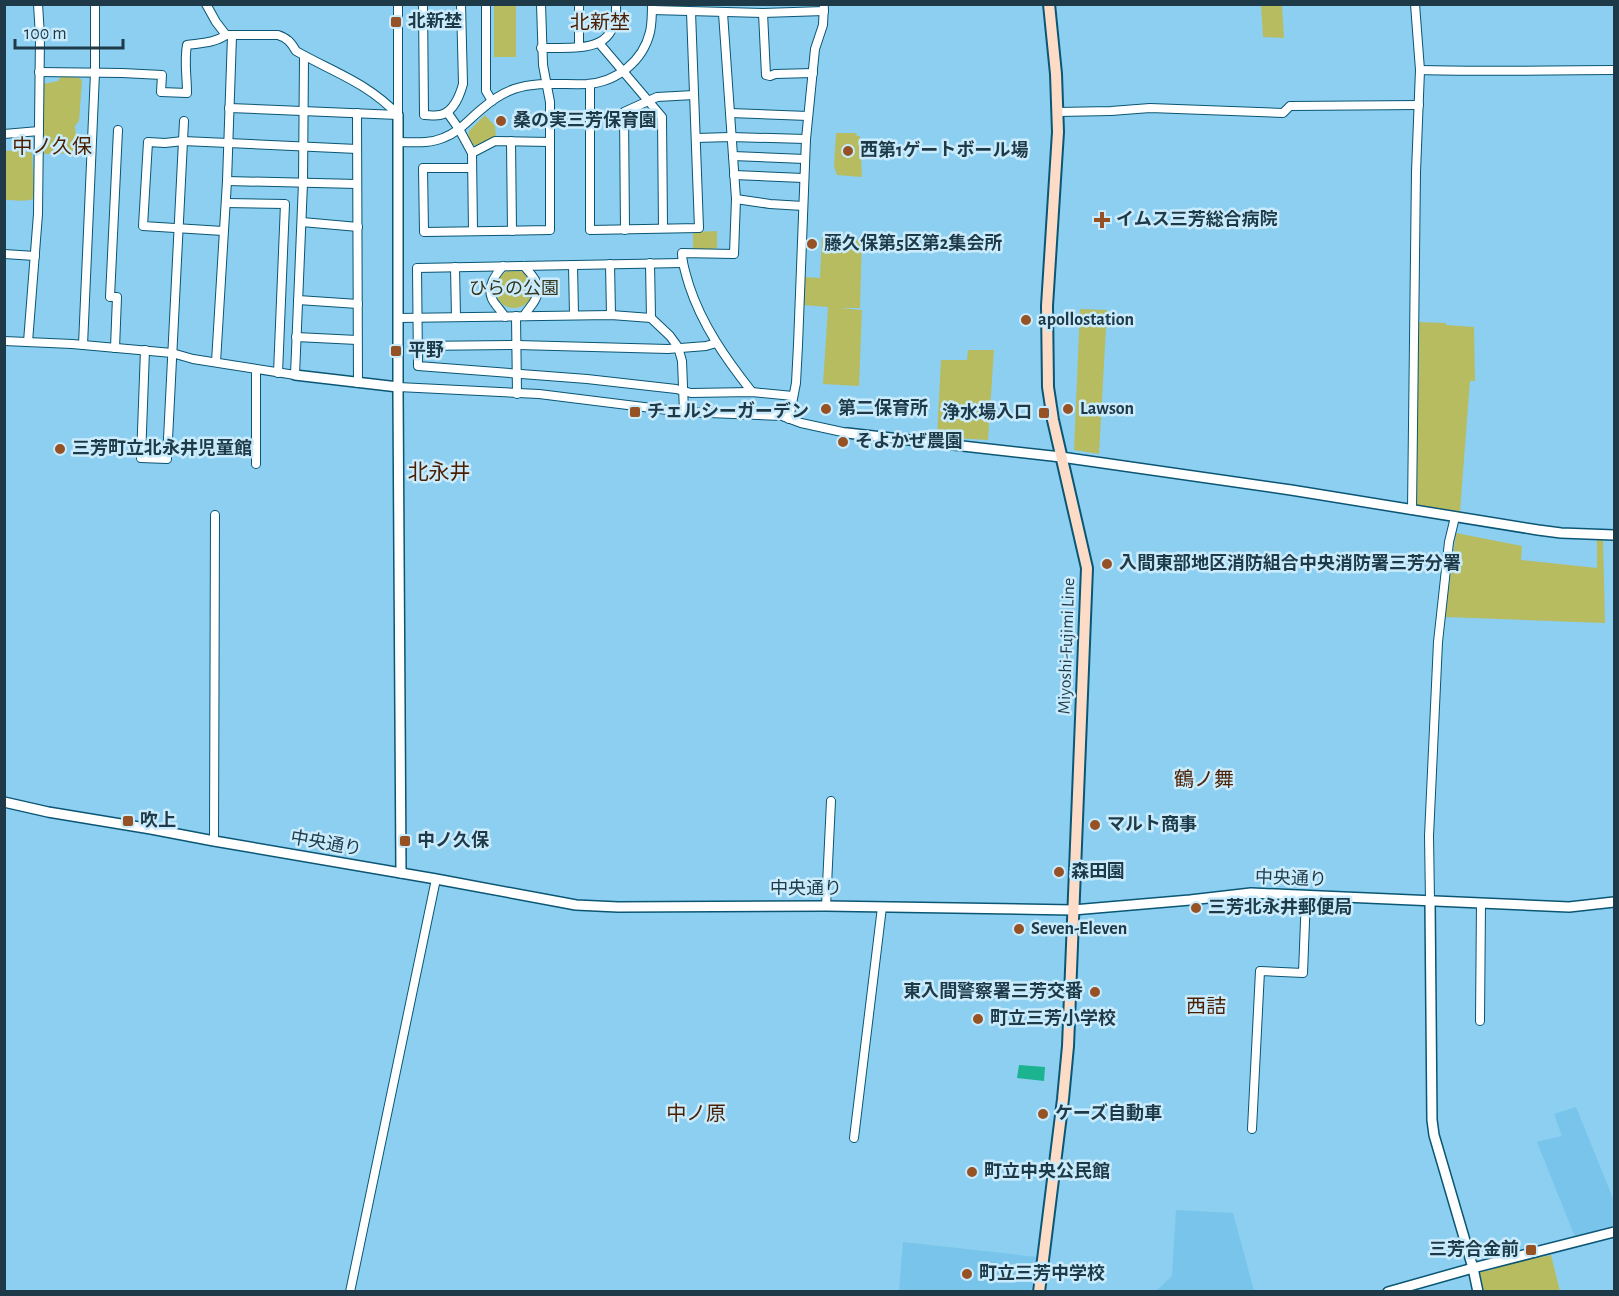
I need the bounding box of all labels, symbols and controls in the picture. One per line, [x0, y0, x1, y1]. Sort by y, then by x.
place label: 北新埜 [408, 11, 462, 31]
scale bar [15, 12, 123, 50]
district label: 北新埜 [570, 12, 630, 33]
marker: 北新埜 [389, 15, 403, 29]
text: 100 m [24, 25, 67, 43]
place label: 桑の実三芳保育園 [513, 110, 657, 130]
marker: 桑の実三芳保育園 [494, 114, 508, 128]
district label: 中ノ久保 [12, 136, 92, 157]
place label: 西第1ゲートボール場 [860, 140, 1028, 160]
marker: 西第1ゲートボール場 [841, 144, 855, 158]
place label: イムス三芳総合病院 [1116, 209, 1278, 229]
marker: イムス三芳総合病院 [1093, 211, 1111, 229]
place label: 藤久保第5区第2集会所 [824, 233, 1002, 253]
marker: 藤久保第5区第2集会所 [805, 237, 819, 251]
park label: ひらの公園 [469, 279, 559, 298]
place label: apollostation [1038, 311, 1134, 329]
marker: apollostation [1019, 313, 1033, 327]
place label: 平野 [408, 340, 444, 360]
marker: 平野 [389, 344, 403, 358]
place label: 第二保育所 [838, 398, 928, 418]
place label: Lawson [1080, 400, 1134, 418]
place label: チェルシーガーデン [647, 401, 809, 421]
marker: 第二保育所 [819, 402, 833, 416]
place label: 浄水場入口 [942, 402, 1032, 422]
marker: Lawson [1061, 402, 1075, 416]
marker: チェルシーガーデン [628, 405, 642, 419]
marker: 浄水場入口 [1037, 406, 1051, 420]
place label: そよかぜ農園 [855, 432, 963, 451]
marker: そよかぜ農園 [836, 435, 850, 449]
place label: 三芳町立北永井児童館 [72, 438, 252, 458]
marker: 三芳町立北永井児童館 [53, 442, 67, 456]
district label: 北永井 [408, 461, 471, 483]
place label: 入間東部地区消防組合中央消防署三芳分署 [1119, 553, 1461, 573]
marker: 入間東部地区消防組合中央消防署三芳分署 [1100, 557, 1114, 571]
street label: Miyoshi-Fujimi Line [1056, 577, 1078, 715]
district label: 鶴ノ舞 [1174, 768, 1234, 790]
place label: 吹上 [140, 810, 176, 830]
marker: 吹上 [121, 814, 135, 828]
place label: マルト商事 [1107, 815, 1197, 834]
marker: マルト商事 [1088, 818, 1102, 832]
street label: 中央通り [289, 828, 363, 859]
place label: 中ノ久保 [417, 830, 490, 850]
marker: 中ノ久保 [398, 834, 412, 848]
place label: 森田園 [1071, 862, 1125, 881]
marker: 森田園 [1052, 865, 1066, 879]
street label: 中央通り [1255, 868, 1327, 889]
street label: 中央通り [770, 879, 842, 898]
place label: 三芳北永井郵便局 [1208, 897, 1352, 917]
marker: 三芳北永井郵便局 [1189, 901, 1203, 915]
place label: Seven-Eleven [1031, 920, 1127, 938]
marker: Seven-Eleven [1012, 922, 1026, 936]
place label: 東入間警察署三芳交番 [903, 981, 1083, 1001]
marker: 東入間警察署三芳交番 [1088, 985, 1102, 999]
district label: 西詰 [1186, 996, 1226, 1017]
place label: 町立三芳小学校 [990, 1008, 1116, 1028]
marker: 町立三芳小学校 [971, 1012, 985, 1026]
district label: 中ノ原 [666, 1103, 726, 1124]
place label: ケーズ自動車 [1055, 1103, 1162, 1123]
marker: ケーズ自動車 [1036, 1107, 1050, 1121]
place label: 町立中央公民館 [984, 1161, 1110, 1181]
marker: 町立中央公民館 [965, 1165, 979, 1179]
place label: 三芳合金前 [1429, 1239, 1519, 1259]
marker: 三芳合金前 [1524, 1243, 1538, 1257]
place label: 町立三芳中学校 [979, 1263, 1105, 1283]
marker: 町立三芳中学校 [960, 1267, 974, 1281]

